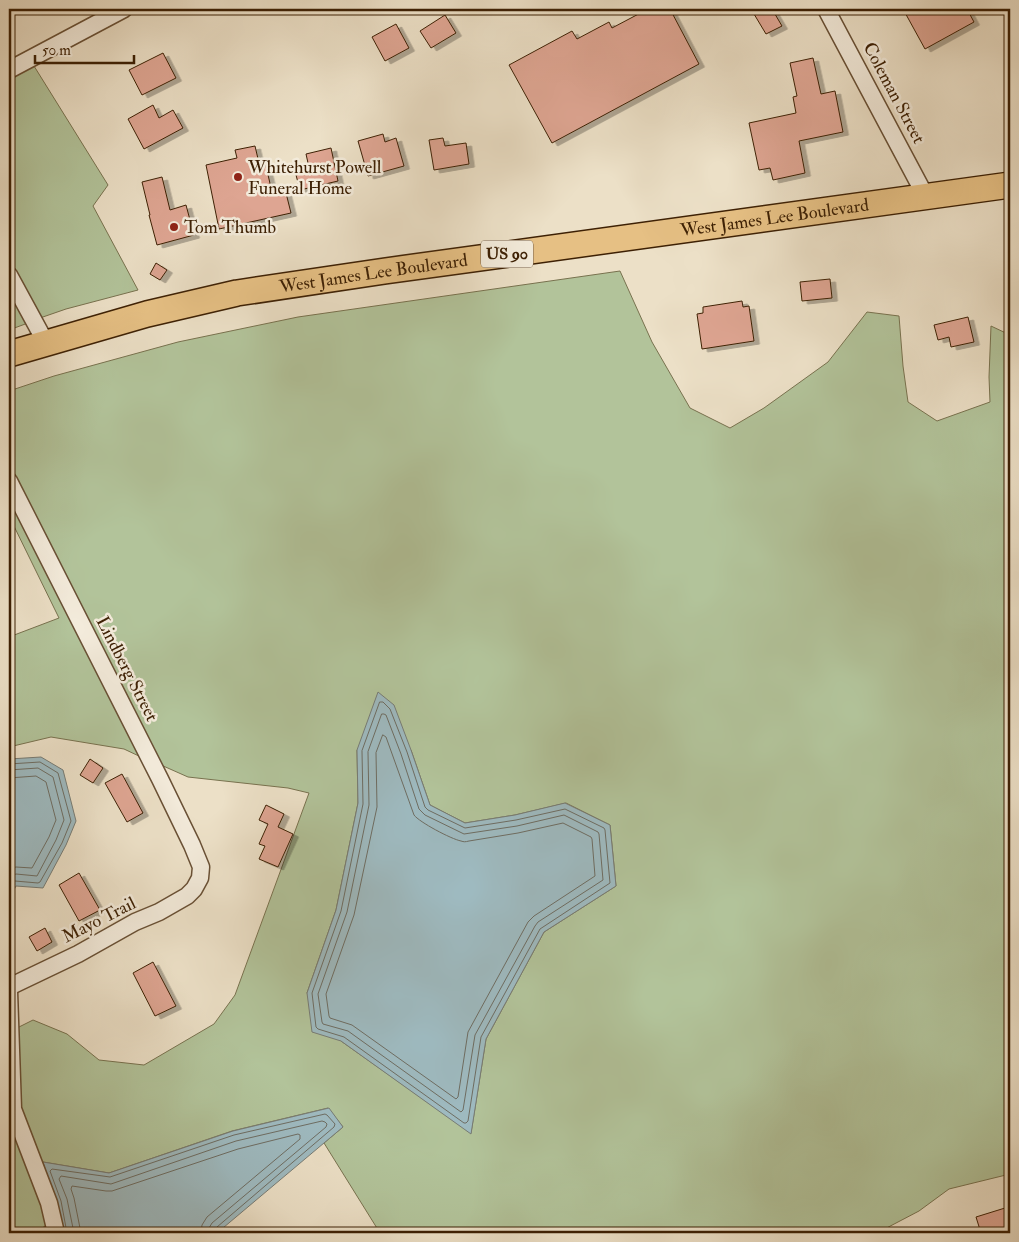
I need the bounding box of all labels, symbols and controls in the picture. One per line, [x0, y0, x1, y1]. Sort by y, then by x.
scale bar [35, 32, 134, 64]
street label: Coleman Street [858, 38, 930, 148]
text: 50 m [42, 41, 71, 60]
place label: Whitehurst Powell Funeral Home [247, 156, 382, 200]
marker: Whitehurst Powell Funeral Home [232, 171, 244, 183]
street label: West James Lee Boulevard [678, 193, 870, 242]
place label: Tom Thumb [184, 216, 276, 239]
marker: Tom Thumb [168, 221, 180, 233]
road number: US 90 [481, 240, 533, 268]
street label: West James Lee Boulevard [277, 248, 469, 298]
street label: Lindberg Street [91, 613, 163, 726]
street label: Mayo Trail [58, 891, 140, 948]

